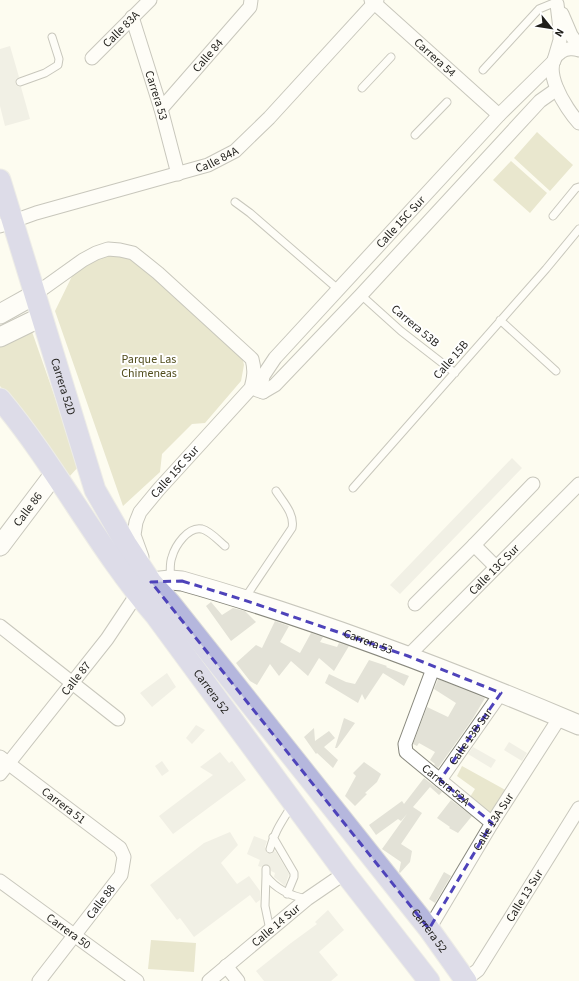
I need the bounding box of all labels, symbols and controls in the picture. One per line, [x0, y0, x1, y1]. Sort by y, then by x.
street label: Calle 83A [99, 6, 144, 51]
north arrow [531, 8, 571, 48]
text: N [551, 26, 568, 40]
street label: Carrera 54 [410, 34, 460, 81]
street label: Calle 84 [188, 35, 227, 76]
street label: Carrera 53 [141, 68, 172, 122]
street label: Calle 84A [193, 142, 242, 177]
street label: Calle 15C Sur [372, 191, 430, 252]
street label: Carrera 53B [387, 301, 443, 351]
street label: Calle 15B [429, 337, 473, 383]
park label: Parque Las Chimeneas [121, 351, 177, 382]
street label: Carrera 52D [47, 356, 80, 417]
street label: Calle 15C Sur [147, 441, 204, 502]
street label: Calle 86 [9, 488, 46, 530]
street label: Calle 13C Sur [465, 540, 524, 599]
street label: Carrera 53 [341, 625, 395, 658]
street label: Calle 87 [57, 658, 95, 699]
street label: Carrera 52 [189, 666, 234, 717]
street label: Calle 13B Sur [445, 704, 497, 768]
street label: Carrera 52A [418, 760, 474, 810]
street label: Carrera 51 [38, 783, 89, 828]
street label: Calle 13A Sur [469, 789, 518, 854]
street label: Calle 13 Sur [502, 865, 548, 925]
street label: Calle 88 [82, 881, 120, 923]
street label: Calle 14 Sur [248, 899, 304, 951]
street label: Carrera 52 [407, 905, 452, 956]
street label: Carrera 50 [43, 909, 94, 953]

